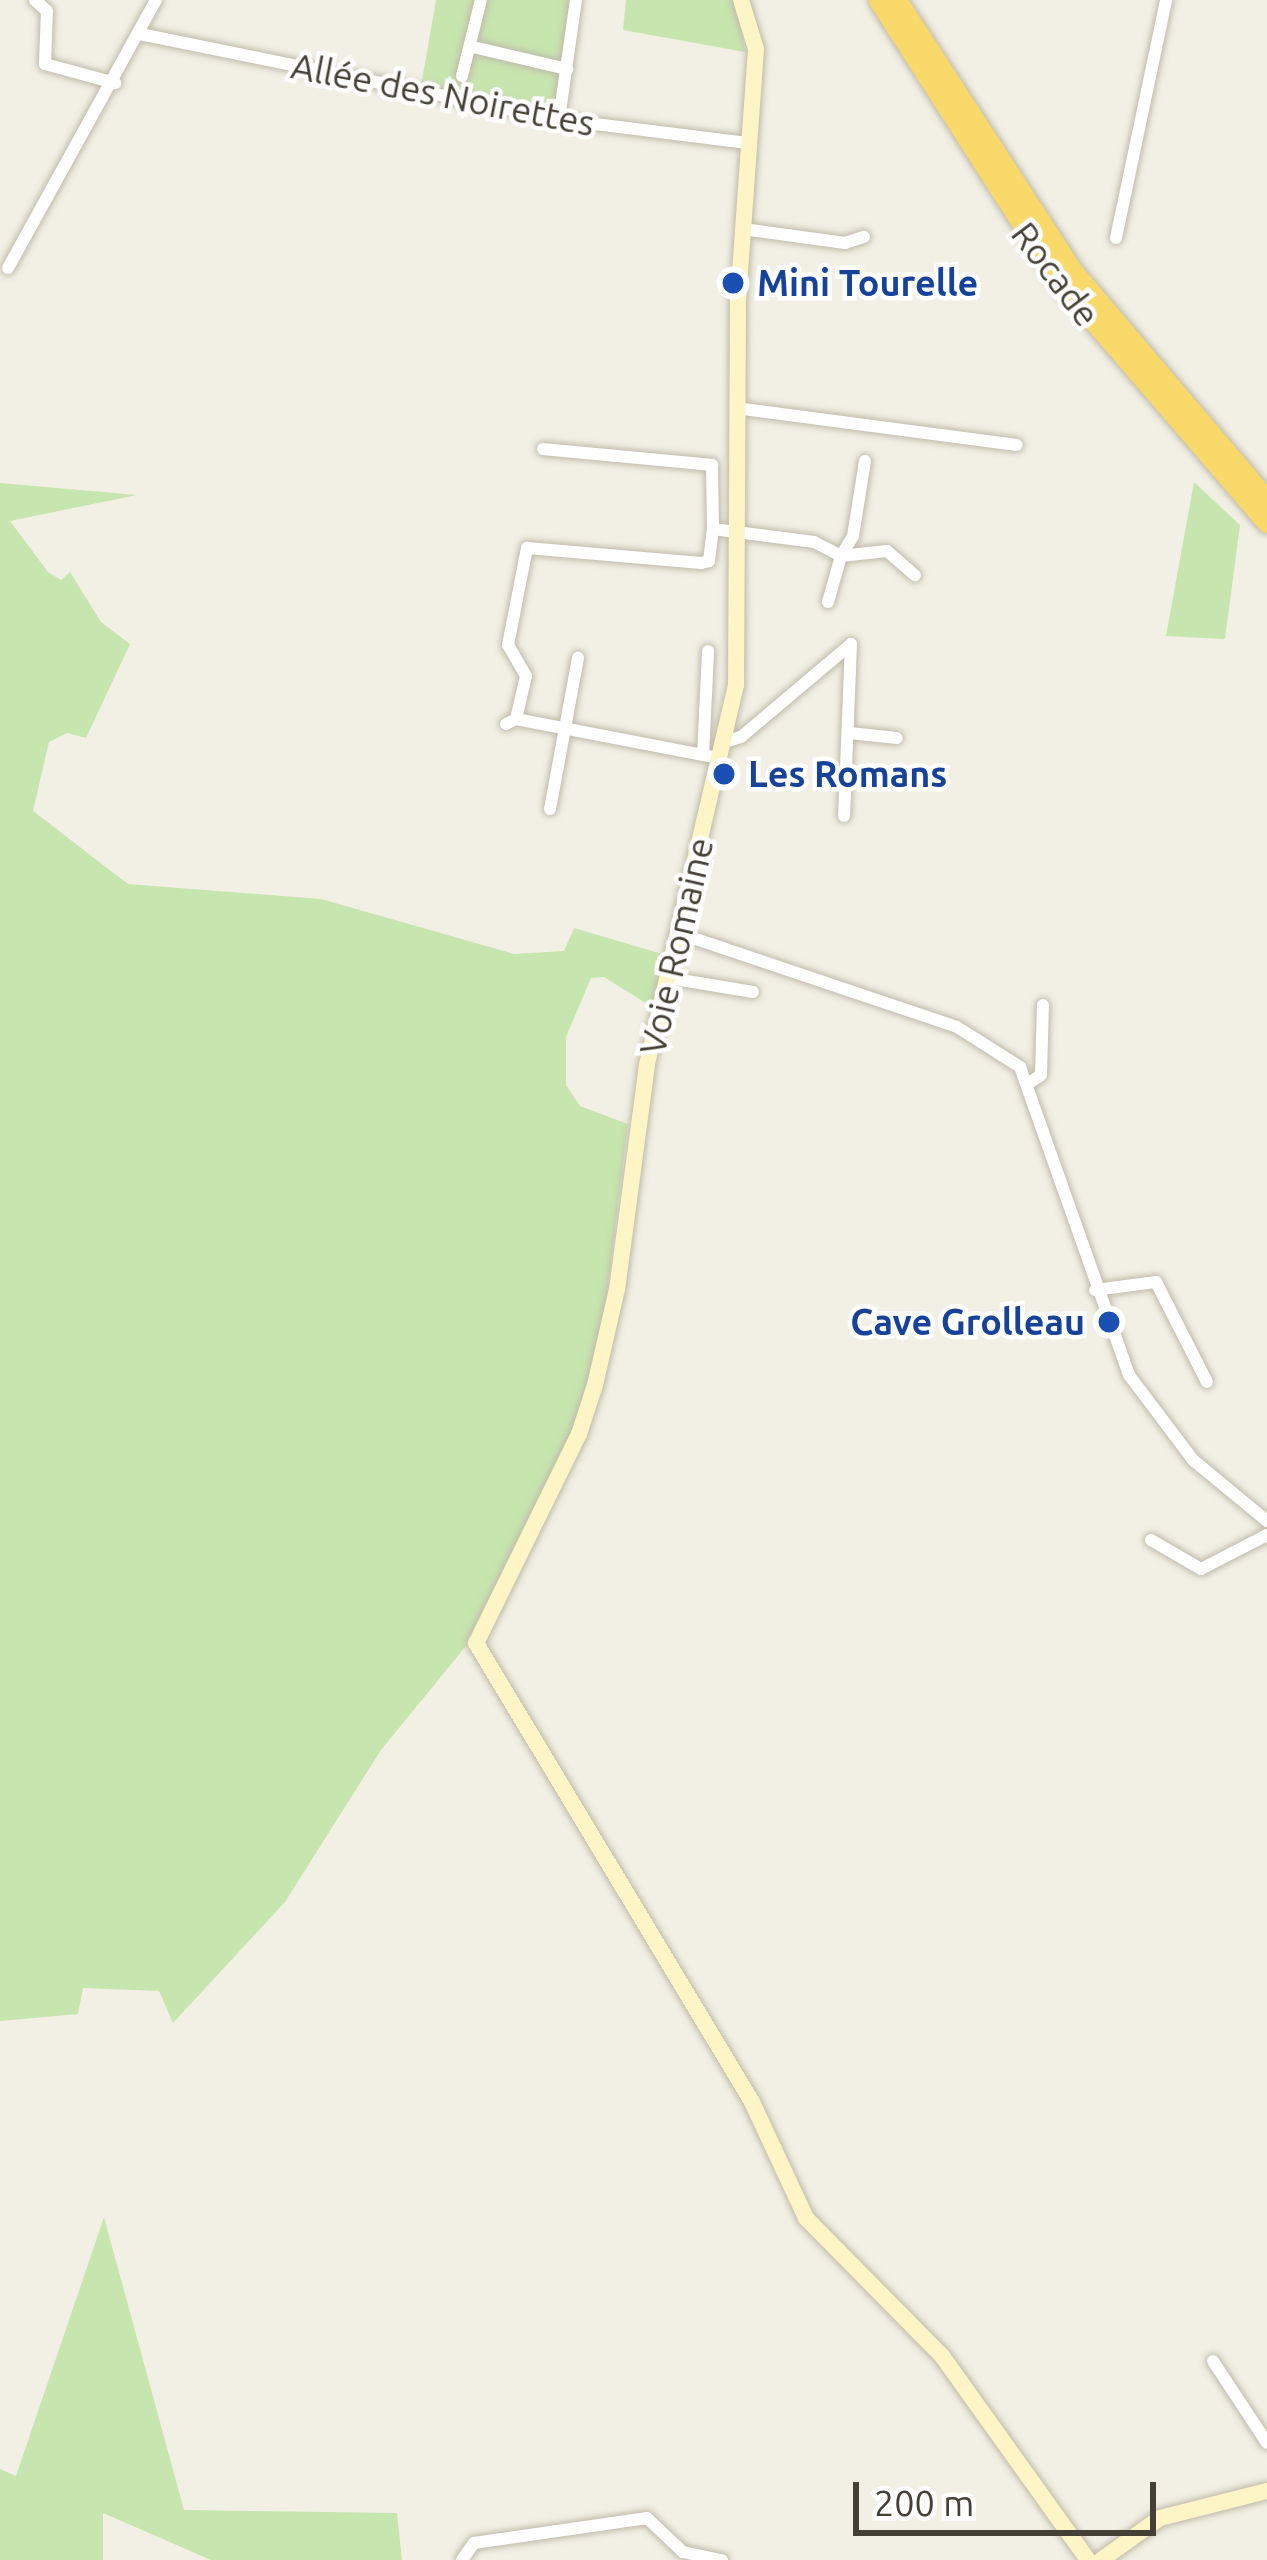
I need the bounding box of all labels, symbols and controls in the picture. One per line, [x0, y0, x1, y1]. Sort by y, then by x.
street label: Allée des Noirettes [288, 43, 598, 145]
street label: Rocade [1003, 213, 1109, 335]
place label: Mini Tourelle [757, 261, 978, 305]
marker: Mini Tourelle [720, 270, 746, 296]
place label: Les Romans [748, 752, 947, 796]
marker: Les Romans [711, 761, 737, 787]
street label: Voie Romaine [630, 833, 722, 1059]
place label: Cave Grolleau [850, 1300, 1085, 1344]
marker: Cave Grolleau [1096, 1309, 1122, 1335]
scale bar [859, 2458, 1162, 2532]
text: 200 m [874, 2482, 974, 2523]

